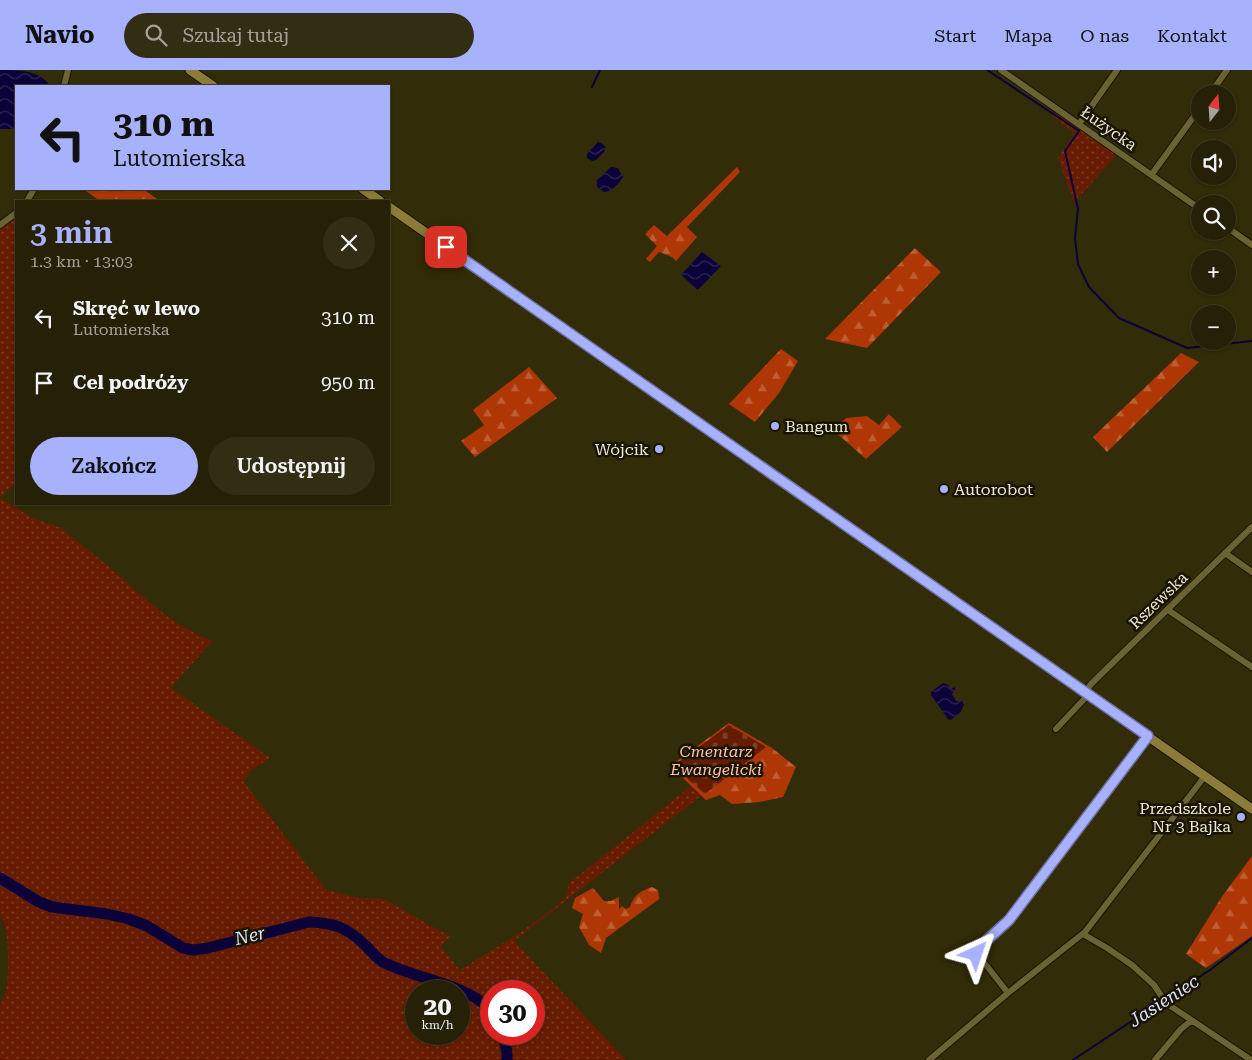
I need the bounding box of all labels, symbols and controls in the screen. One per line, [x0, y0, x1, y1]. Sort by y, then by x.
search box [124, 13, 474, 58]
text: Navio [25, 21, 94, 49]
icon: search [142, 21, 170, 49]
text: Szukaj tutaj [182, 24, 289, 47]
text: Start [934, 25, 976, 46]
text: Mapa [1004, 25, 1052, 46]
text: O nas [1080, 25, 1129, 46]
text: Kontakt [1157, 25, 1227, 46]
north arrow [1191, 85, 1236, 130]
map controls [1191, 85, 1236, 350]
street label: Łużycka [1077, 102, 1141, 155]
text: 310 m [113, 104, 214, 145]
icon: left [30, 105, 95, 170]
button: sound [1191, 140, 1236, 185]
text: Lutomierska [113, 146, 246, 171]
button: search [1191, 195, 1236, 240]
text: 3 min [30, 215, 113, 250]
button: close [323, 217, 375, 269]
pin [425, 226, 467, 268]
icon: arrive [432, 233, 460, 261]
button: + [1191, 250, 1236, 295]
text: 1.3 km · 13:03 [30, 252, 133, 271]
text: Skręć w lewo [73, 297, 200, 320]
icon: left [30, 304, 58, 332]
button: − [1191, 305, 1236, 350]
text: 310 m [321, 306, 375, 329]
text: Lutomierska [73, 320, 169, 339]
icon: arrive [30, 369, 58, 397]
text: Cel podróży [73, 371, 188, 394]
text: 950 m [321, 371, 375, 394]
place label: Bangum [785, 417, 849, 436]
marker: Bangum [769, 420, 781, 432]
button: Zakończ [30, 437, 198, 495]
button: Udostępnij [208, 437, 375, 495]
place label: Wójcik [595, 440, 649, 459]
marker: Wójcik [653, 443, 665, 455]
place label: Autorobot [954, 480, 1033, 499]
marker: Autorobot [938, 483, 950, 495]
street label: Rszewska [1125, 568, 1192, 633]
park label: Cmentarz Ewangelicki [669, 742, 762, 779]
place label: Przedszkole Nr 3 Bajka [1139, 799, 1231, 836]
marker: Przedszkole Nr 3 Bajka [1235, 811, 1247, 823]
water label: Ner [232, 922, 268, 949]
position arrow [949, 927, 1001, 979]
water label: Jasieniec [1124, 970, 1203, 1031]
speed limit sign: 30 [480, 980, 545, 1045]
text: 20 [423, 992, 452, 1021]
text: km/h [421, 1018, 454, 1032]

